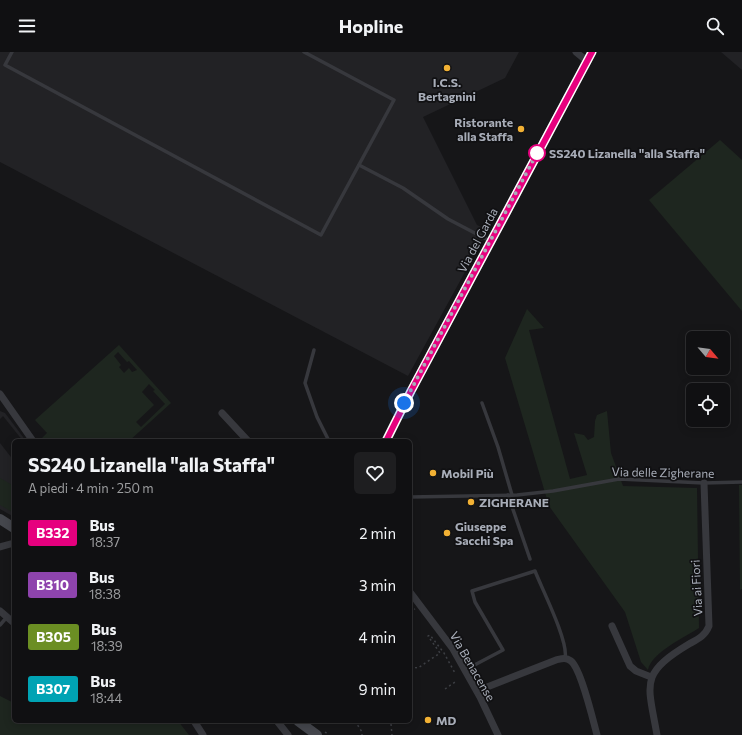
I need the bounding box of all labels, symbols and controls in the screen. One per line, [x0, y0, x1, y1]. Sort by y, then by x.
icon: menu [16, 15, 38, 37]
text: Hopline [339, 15, 403, 37]
icon: search [704, 15, 726, 37]
marker: I.C.S. Bertagnini [442, 63, 452, 73]
place label: I.C.S. Bertagnini [418, 75, 476, 103]
place label: Ristorante alla Staffa [454, 115, 513, 143]
marker: Ristorante alla Staffa [516, 124, 526, 134]
marker: SS240 Lizanella "alla Staffa" [528, 144, 546, 162]
place label: SS240 Lizanella "alla Staffa" [549, 146, 705, 160]
street label: Via del Garda [454, 205, 500, 275]
north arrow [686, 331, 730, 375]
map controls [686, 331, 730, 427]
button: locate [686, 383, 730, 427]
your location [394, 393, 414, 413]
button: heart [354, 452, 396, 494]
text: SS240 Lizanella "alla Staffa" [28, 453, 275, 476]
street label: Via delle Zigherane [611, 464, 715, 480]
place label: Mobil Più [441, 466, 494, 480]
marker: Mobil Più [428, 468, 438, 478]
text: A piedi · 4 min · 250 m [28, 480, 154, 496]
place label: ZIGHERANE [479, 495, 549, 509]
marker: ZIGHERANE [466, 497, 476, 507]
text: Bus [89, 516, 115, 534]
place label: Giuseppe Sacchi Spa [455, 519, 513, 547]
text: B332 [36, 524, 69, 541]
text: 2 min [359, 524, 396, 542]
marker: Giuseppe Sacchi Spa [442, 528, 452, 538]
text: 18:37 [89, 534, 120, 550]
street label: Via ai Fiori [688, 559, 704, 617]
text: Bus [89, 568, 115, 586]
text: B310 [36, 576, 69, 593]
text: 3 min [359, 576, 396, 594]
text: 18:38 [89, 586, 121, 602]
text: Bus [91, 620, 116, 638]
text: B305 [36, 628, 71, 645]
text: 4 min [359, 628, 396, 646]
street label: Via Benacense [447, 629, 499, 703]
text: 18:39 [91, 638, 123, 654]
text: Bus [90, 672, 116, 690]
text: B307 [36, 680, 70, 697]
text: 9 min [358, 680, 396, 698]
text: 18:44 [90, 690, 122, 706]
place label: MD [436, 713, 457, 727]
marker: MD [423, 715, 433, 725]

